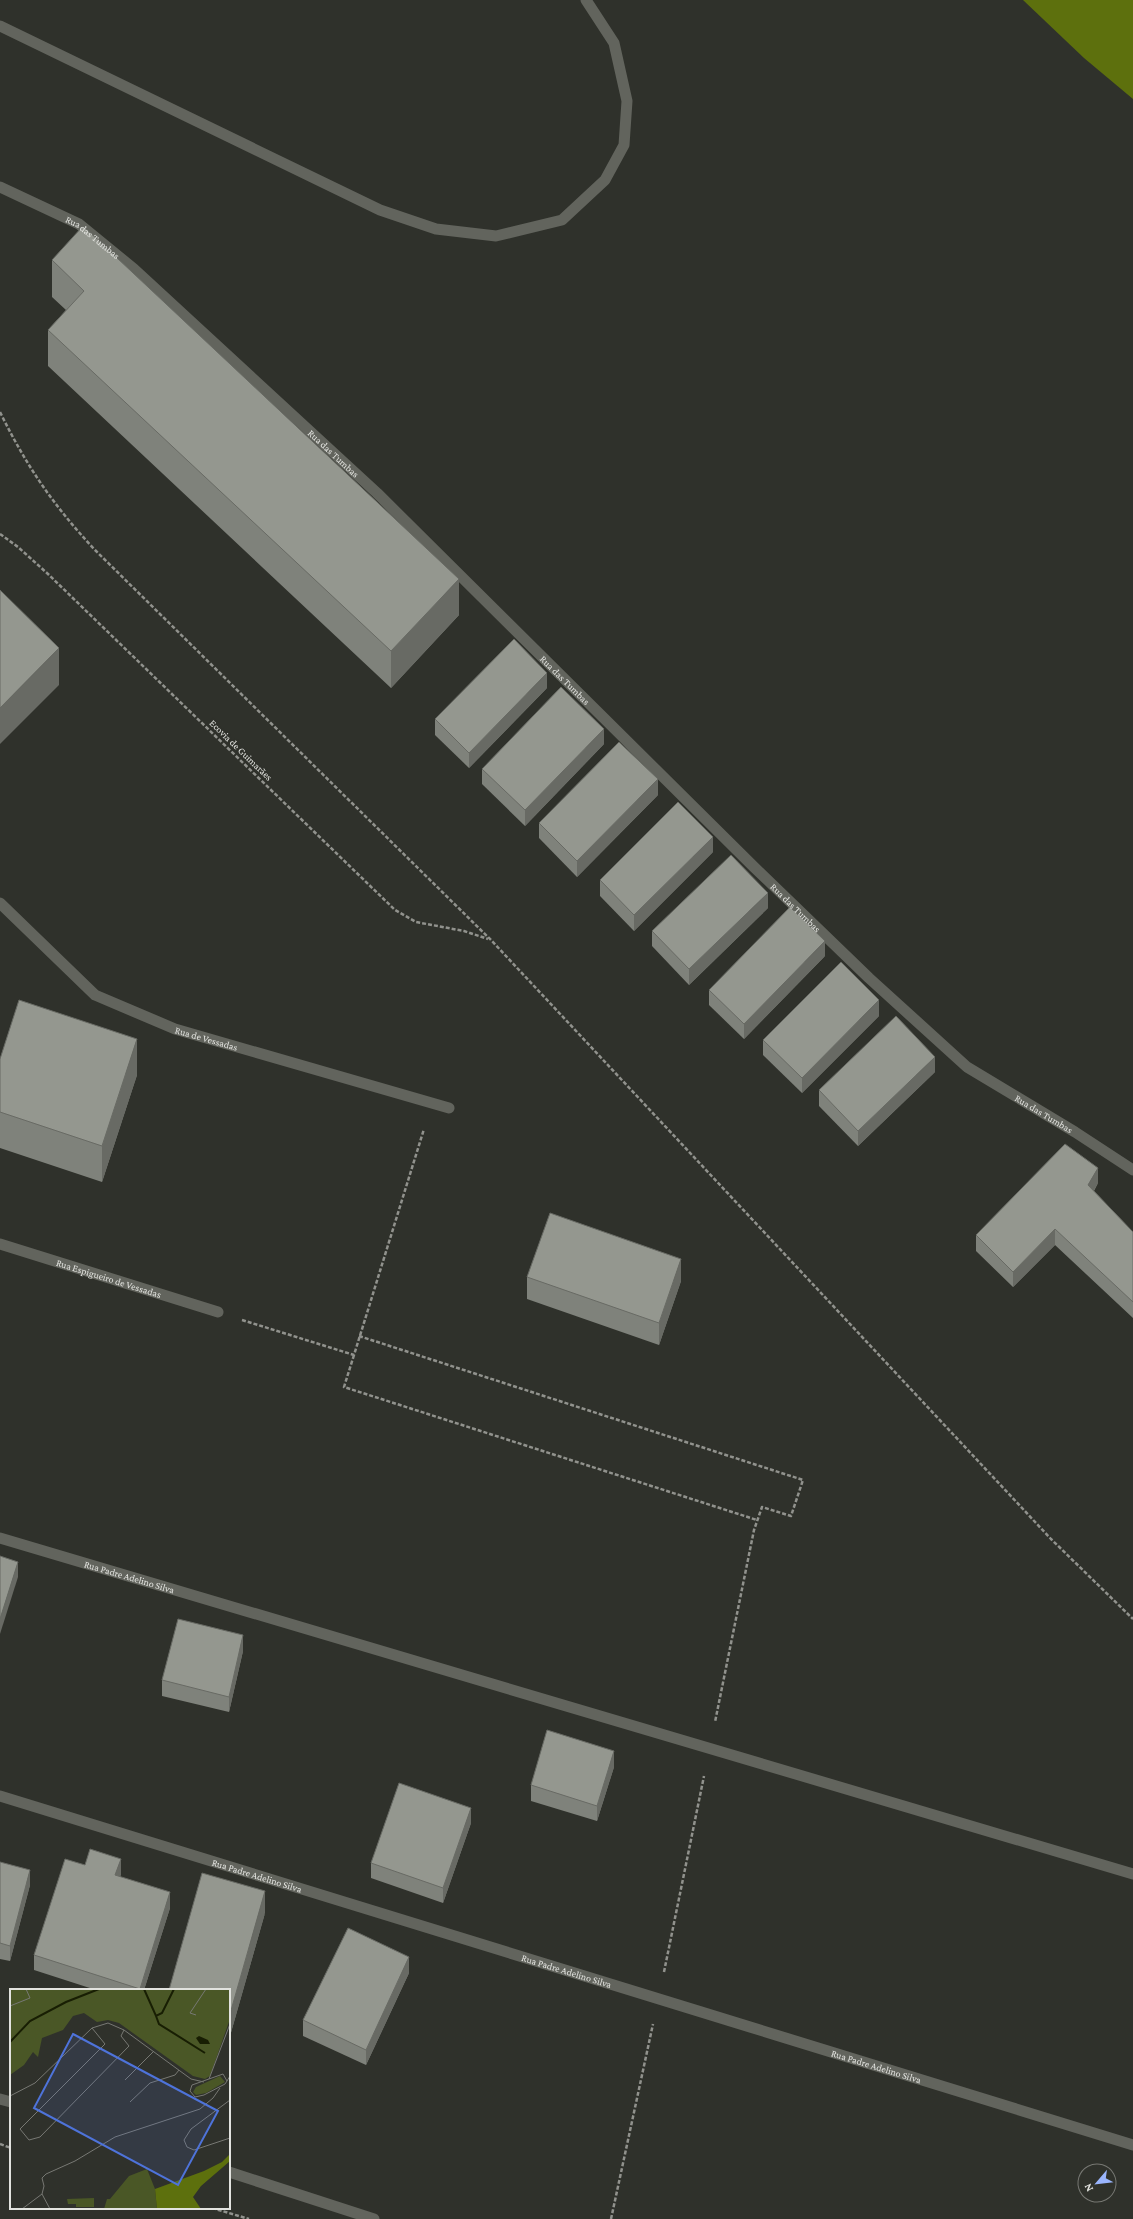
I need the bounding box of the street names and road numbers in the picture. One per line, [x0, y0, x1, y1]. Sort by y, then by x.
street label: Rua das Tumbas [64, 213, 122, 261]
street label: Rua das Tumbas [306, 427, 362, 479]
street label: Rua das Tumbas [538, 653, 592, 707]
street label: Ecovia de Guimarães [207, 717, 275, 783]
street label: Rua das Tumbas [768, 881, 823, 934]
street label: Rua de Vessadas [174, 1024, 239, 1052]
street label: Rua das Tumbas [1013, 1092, 1075, 1135]
street label: Rua Espigueiro de Vessadas [55, 1256, 163, 1300]
street label: Rua Padre Adelino Silva [83, 1558, 176, 1595]
street label: Rua Padre Adelino Silva [211, 1856, 304, 1894]
street label: Rua Padre Adelino Silva [520, 1952, 613, 1990]
street label: Rua Padre Adelino Silva [830, 2047, 923, 2085]

